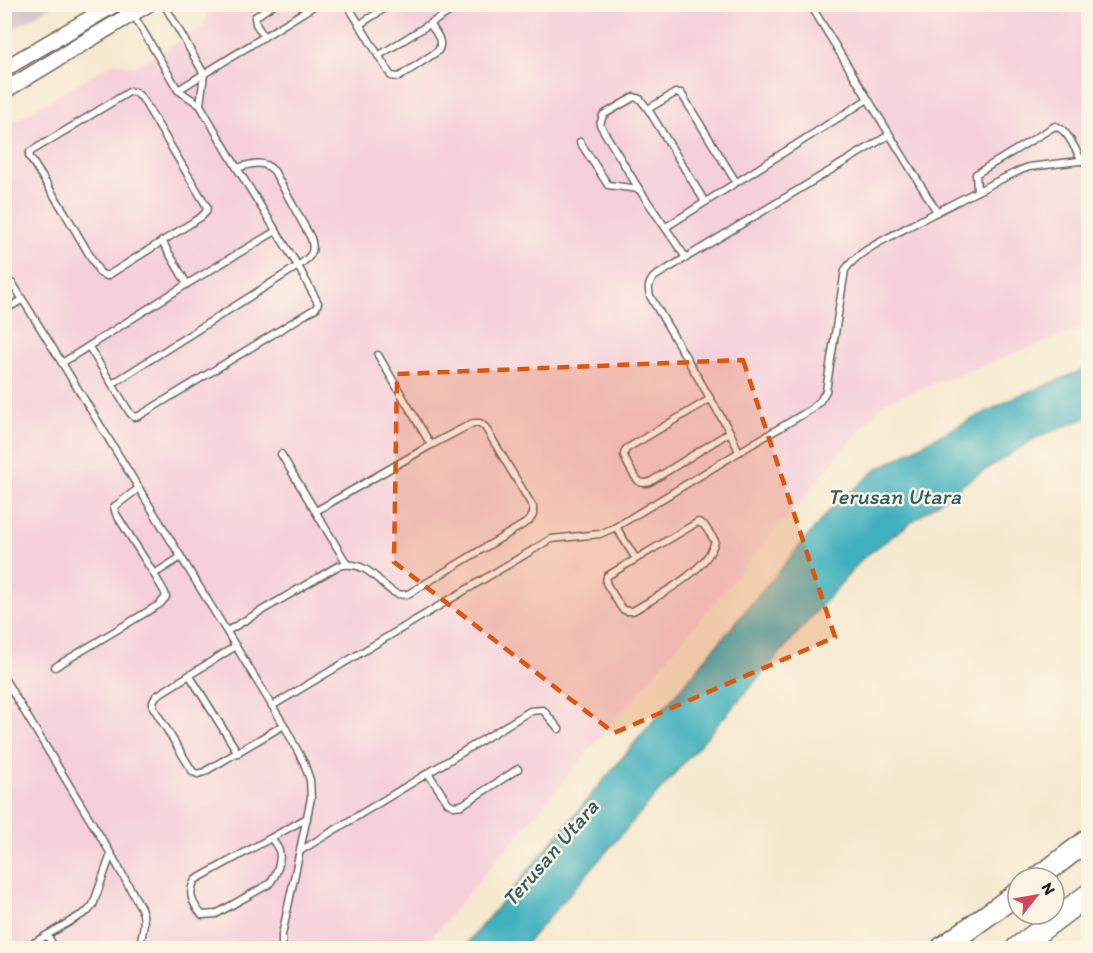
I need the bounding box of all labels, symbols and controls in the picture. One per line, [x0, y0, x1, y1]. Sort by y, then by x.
water label: Terusan Utara [827, 483, 962, 510]
water label: Terusan Utara [496, 793, 605, 912]
north arrow [1006, 866, 1066, 926]
text: N [1038, 879, 1059, 898]

